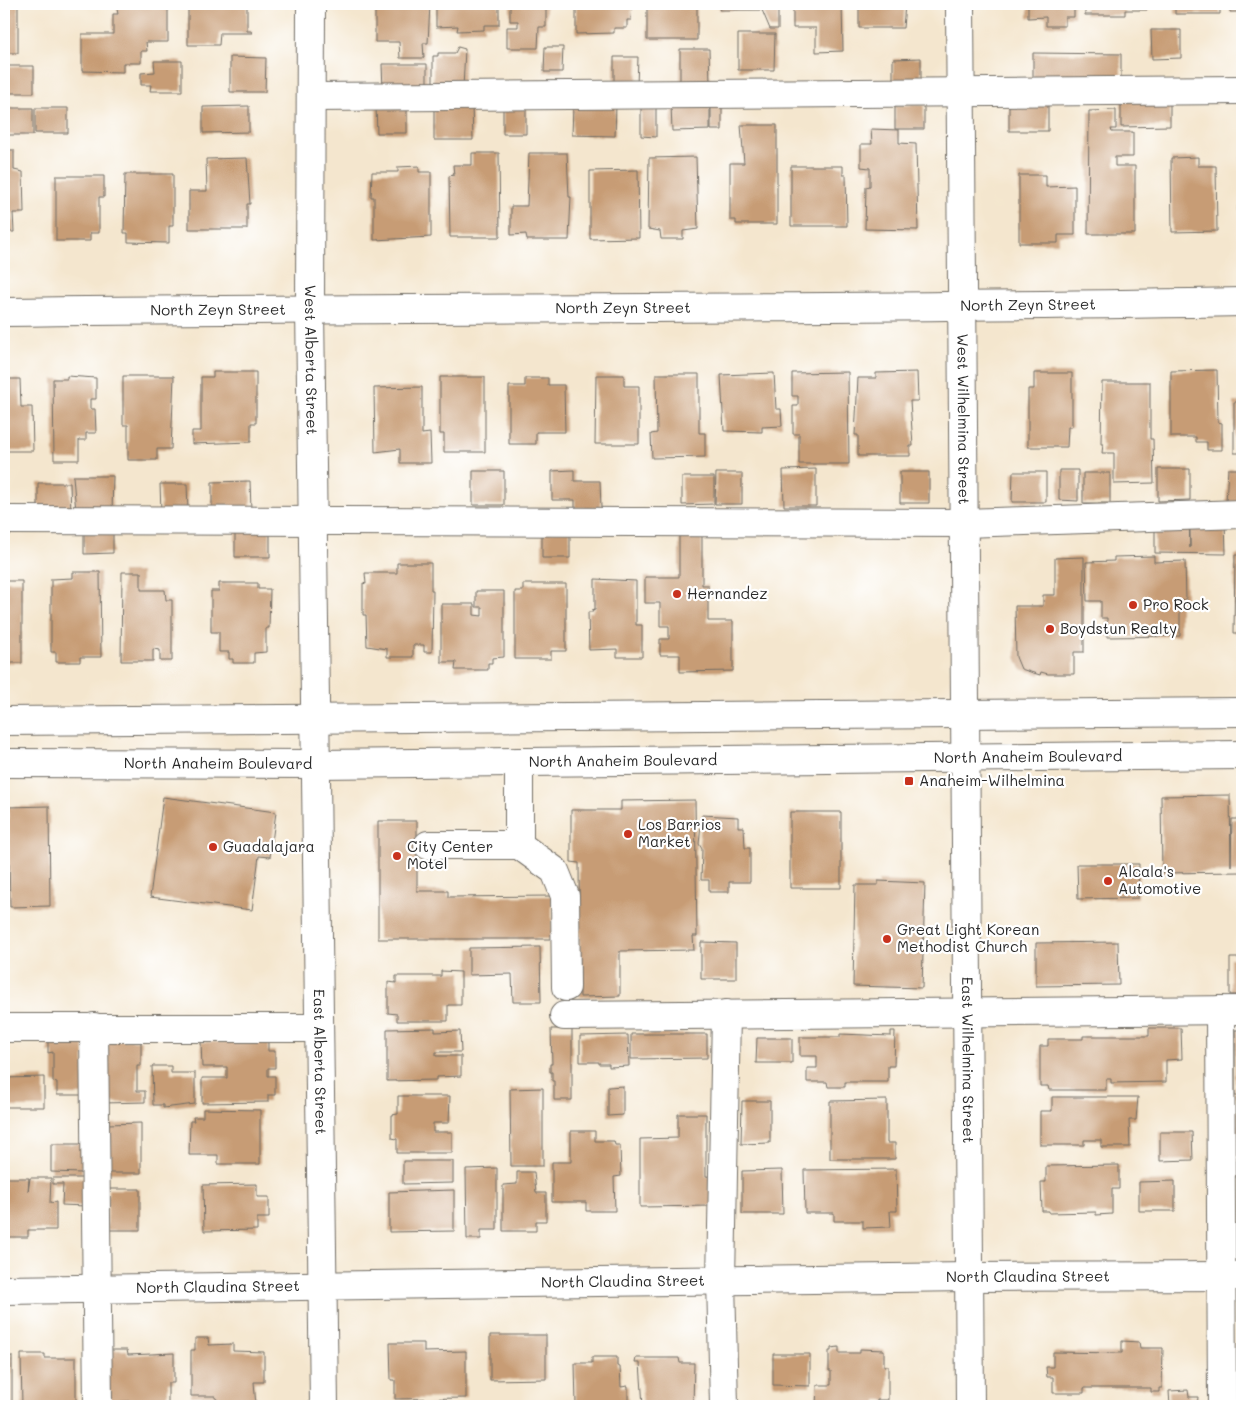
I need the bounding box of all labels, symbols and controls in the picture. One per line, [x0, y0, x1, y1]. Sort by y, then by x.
street label: West Alberta Street [301, 285, 323, 435]
street label: North Zeyn Street [960, 293, 1096, 315]
street label: North Zeyn Street [555, 297, 691, 317]
street label: North Zeyn Street [150, 299, 286, 320]
street label: West Wilhelmina Street [953, 333, 975, 505]
place label: Hernandez [687, 583, 768, 603]
marker: Hernandez [671, 588, 683, 600]
place label: Pro Rock [1143, 594, 1209, 614]
marker: Pro Rock [1127, 599, 1139, 611]
place label: Boydstun Realty [1060, 618, 1177, 638]
marker: Boydstun Realty [1044, 623, 1056, 635]
street label: North Anaheim Boulevard [934, 745, 1122, 767]
street label: North Anaheim Boulevard [529, 749, 717, 771]
street label: North Anaheim Boulevard [124, 752, 312, 773]
place label: Anaheim-Wilhelmina [919, 770, 1065, 790]
marker: Anaheim-Wilhelmina [903, 775, 915, 787]
place label: Los Barrios Market [638, 814, 721, 851]
marker: Los Barrios Market [622, 828, 634, 840]
place label: Guadalajara [223, 836, 315, 856]
place label: City Center Motel [407, 836, 493, 873]
marker: Guadalajara [207, 841, 219, 853]
marker: City Center Motel [391, 850, 403, 862]
place label: Alcala's Automotive [1118, 861, 1201, 898]
marker: Alcala's Automotive [1102, 875, 1114, 887]
place label: Great Light Korean Methodist Church [897, 919, 1039, 956]
marker: Great Light Korean Methodist Church [881, 933, 893, 945]
street label: East Wilhelmina Street [958, 977, 979, 1143]
street label: East Alberta Street [310, 989, 332, 1135]
street label: North Claudina Street [946, 1265, 1110, 1286]
street label: North Claudina Street [541, 1270, 705, 1292]
street label: North Claudina Street [136, 1275, 300, 1297]

